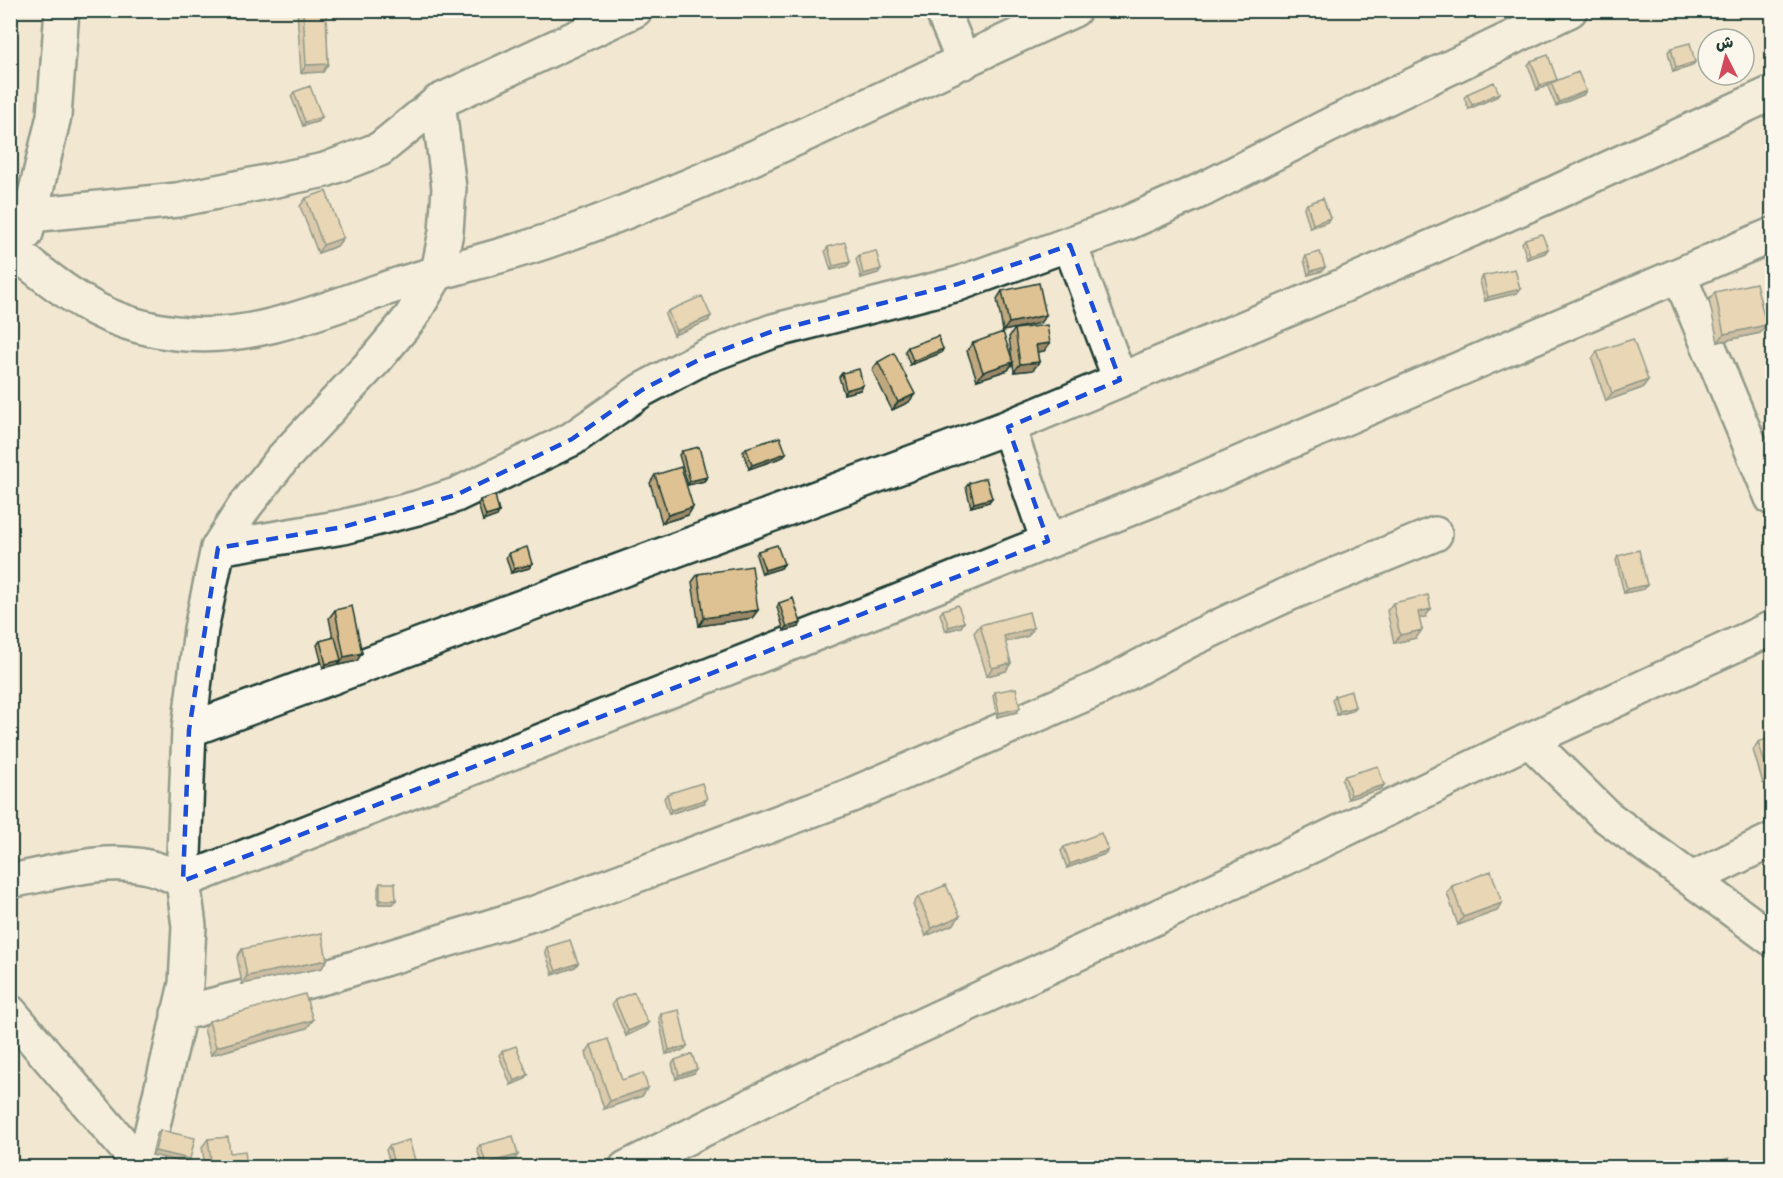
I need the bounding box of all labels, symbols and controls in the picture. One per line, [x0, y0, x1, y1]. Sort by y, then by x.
north arrow [1696, 27, 1756, 87]
text: ش [1715, 31, 1734, 54]

